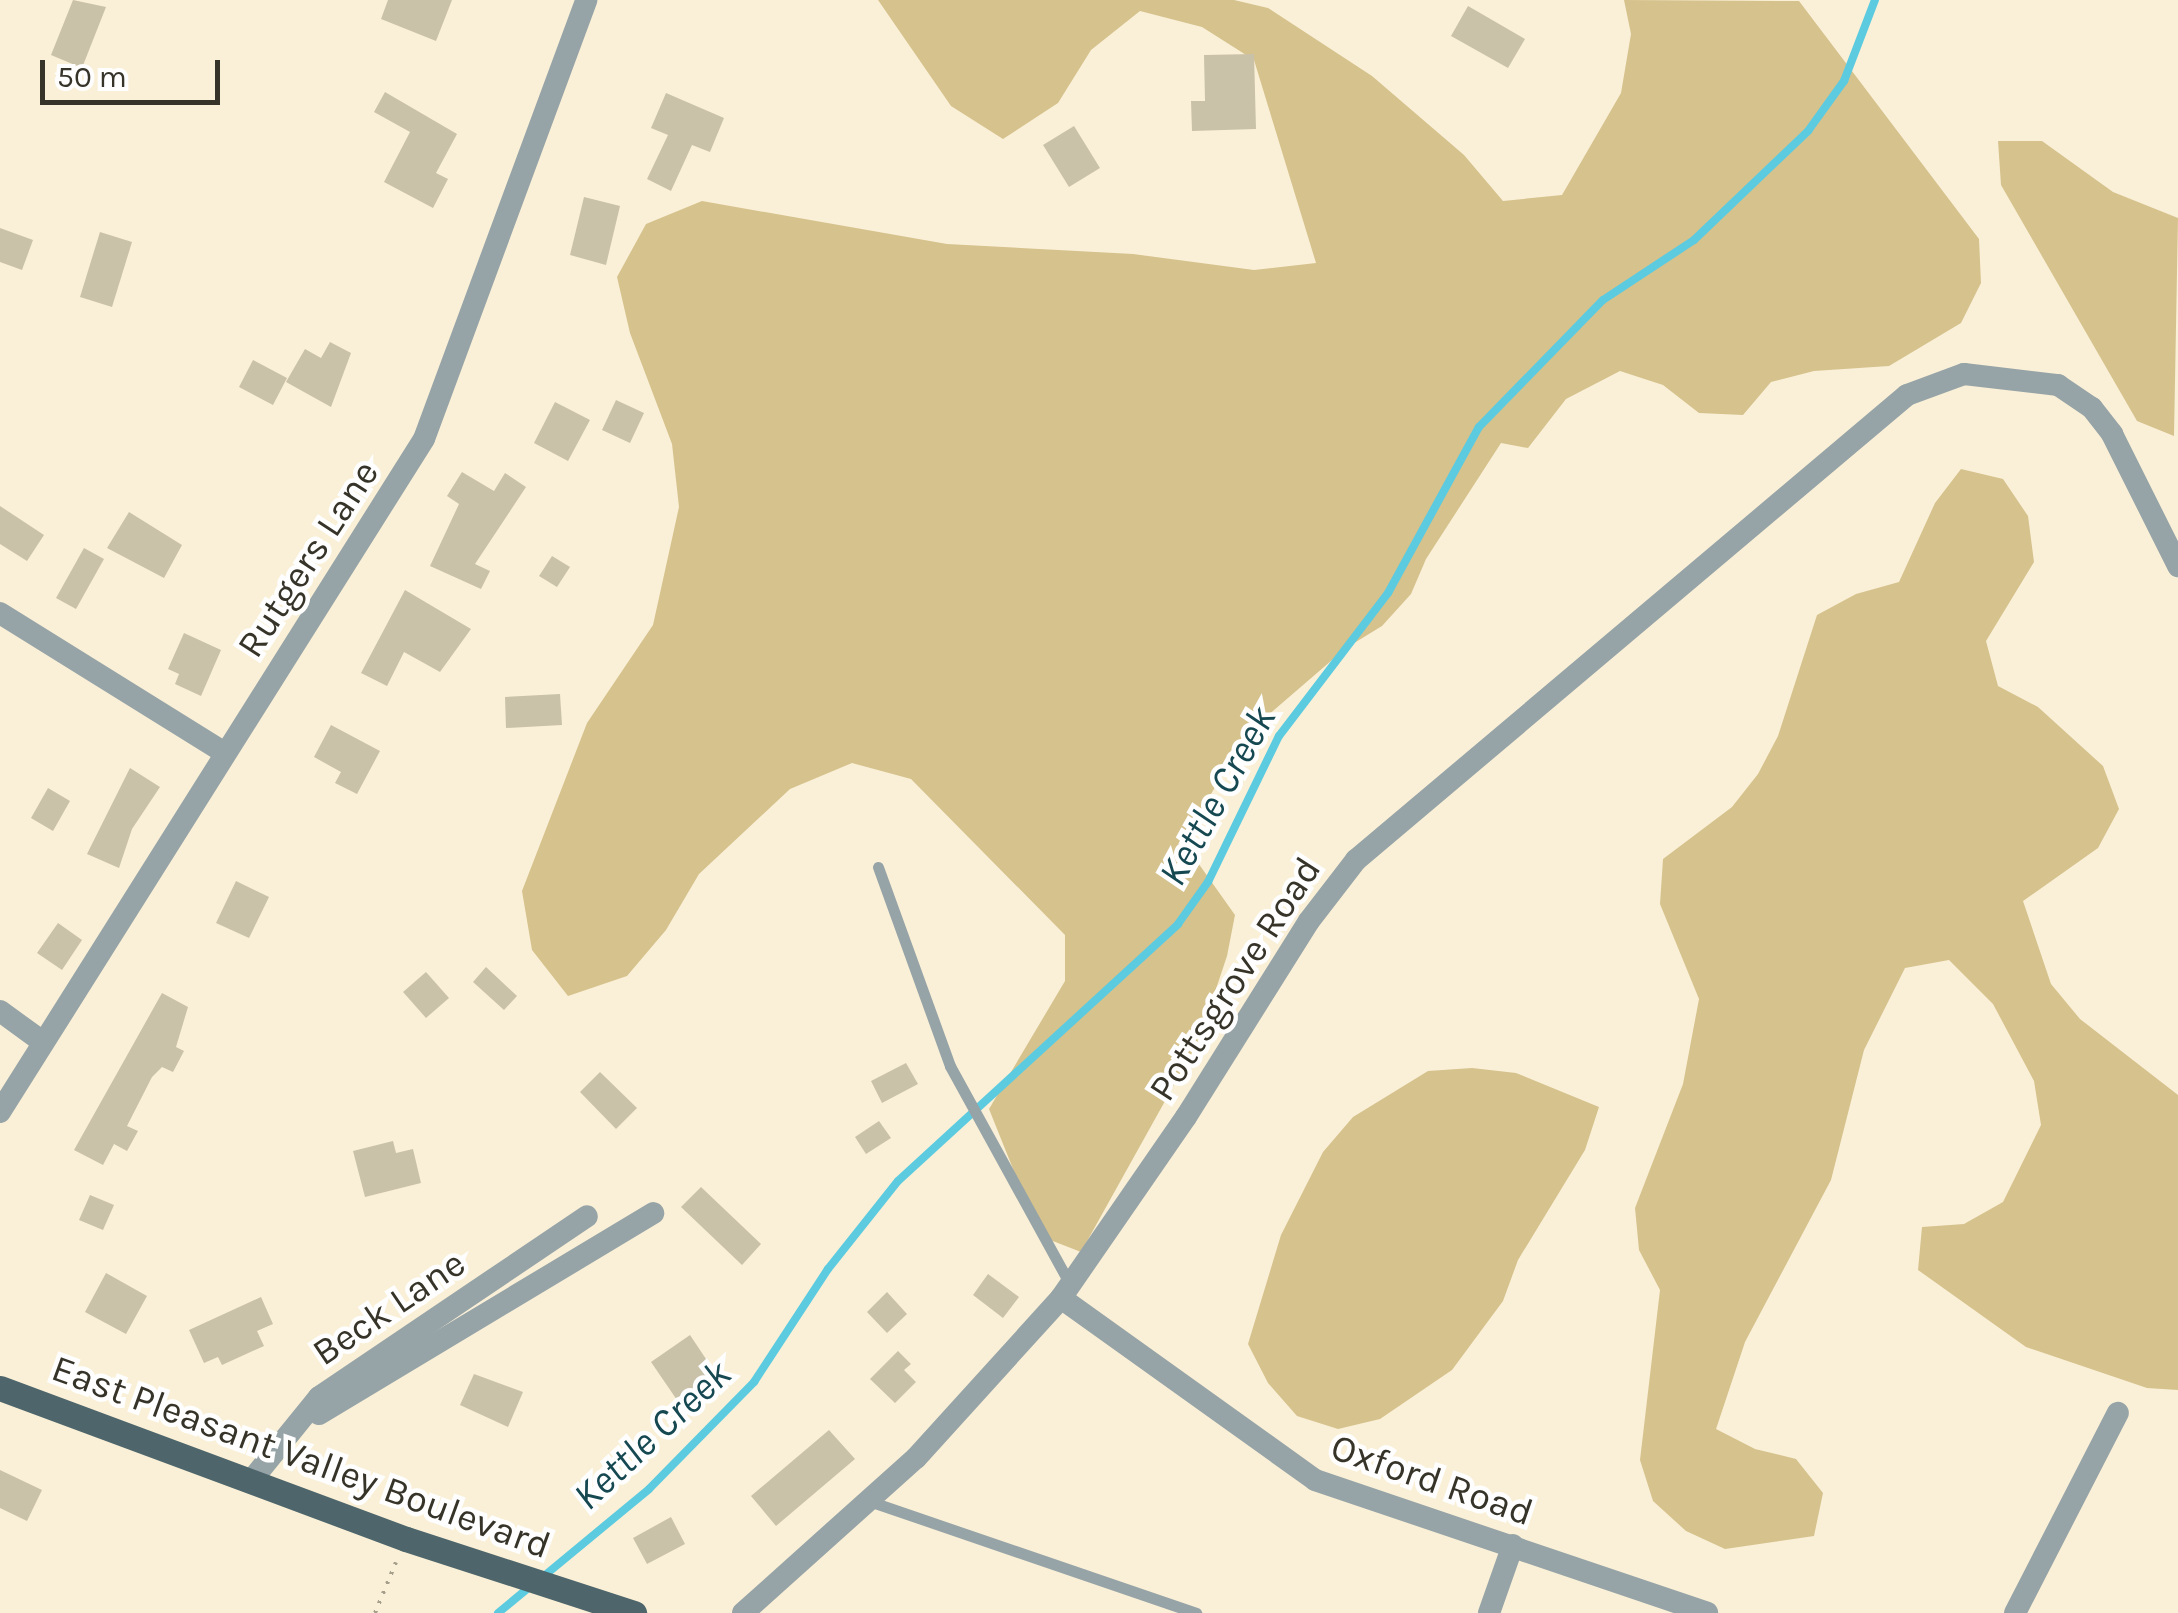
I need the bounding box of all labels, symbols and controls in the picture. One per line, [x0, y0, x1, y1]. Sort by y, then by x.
scale bar [45, 40, 225, 102]
text: 50 m [57, 59, 127, 95]
street label: Rutgers Lane [227, 452, 389, 666]
water label: Kettle Creek [1148, 698, 1286, 894]
street label: Pottsgrove Road [1139, 849, 1331, 1109]
street label: Beck Lane [304, 1240, 474, 1376]
street label: East Pleasant Valley Boulevard [46, 1345, 556, 1569]
water label: Kettle Creek [563, 1350, 741, 1520]
street label: Oxford Road [1325, 1424, 1539, 1536]

